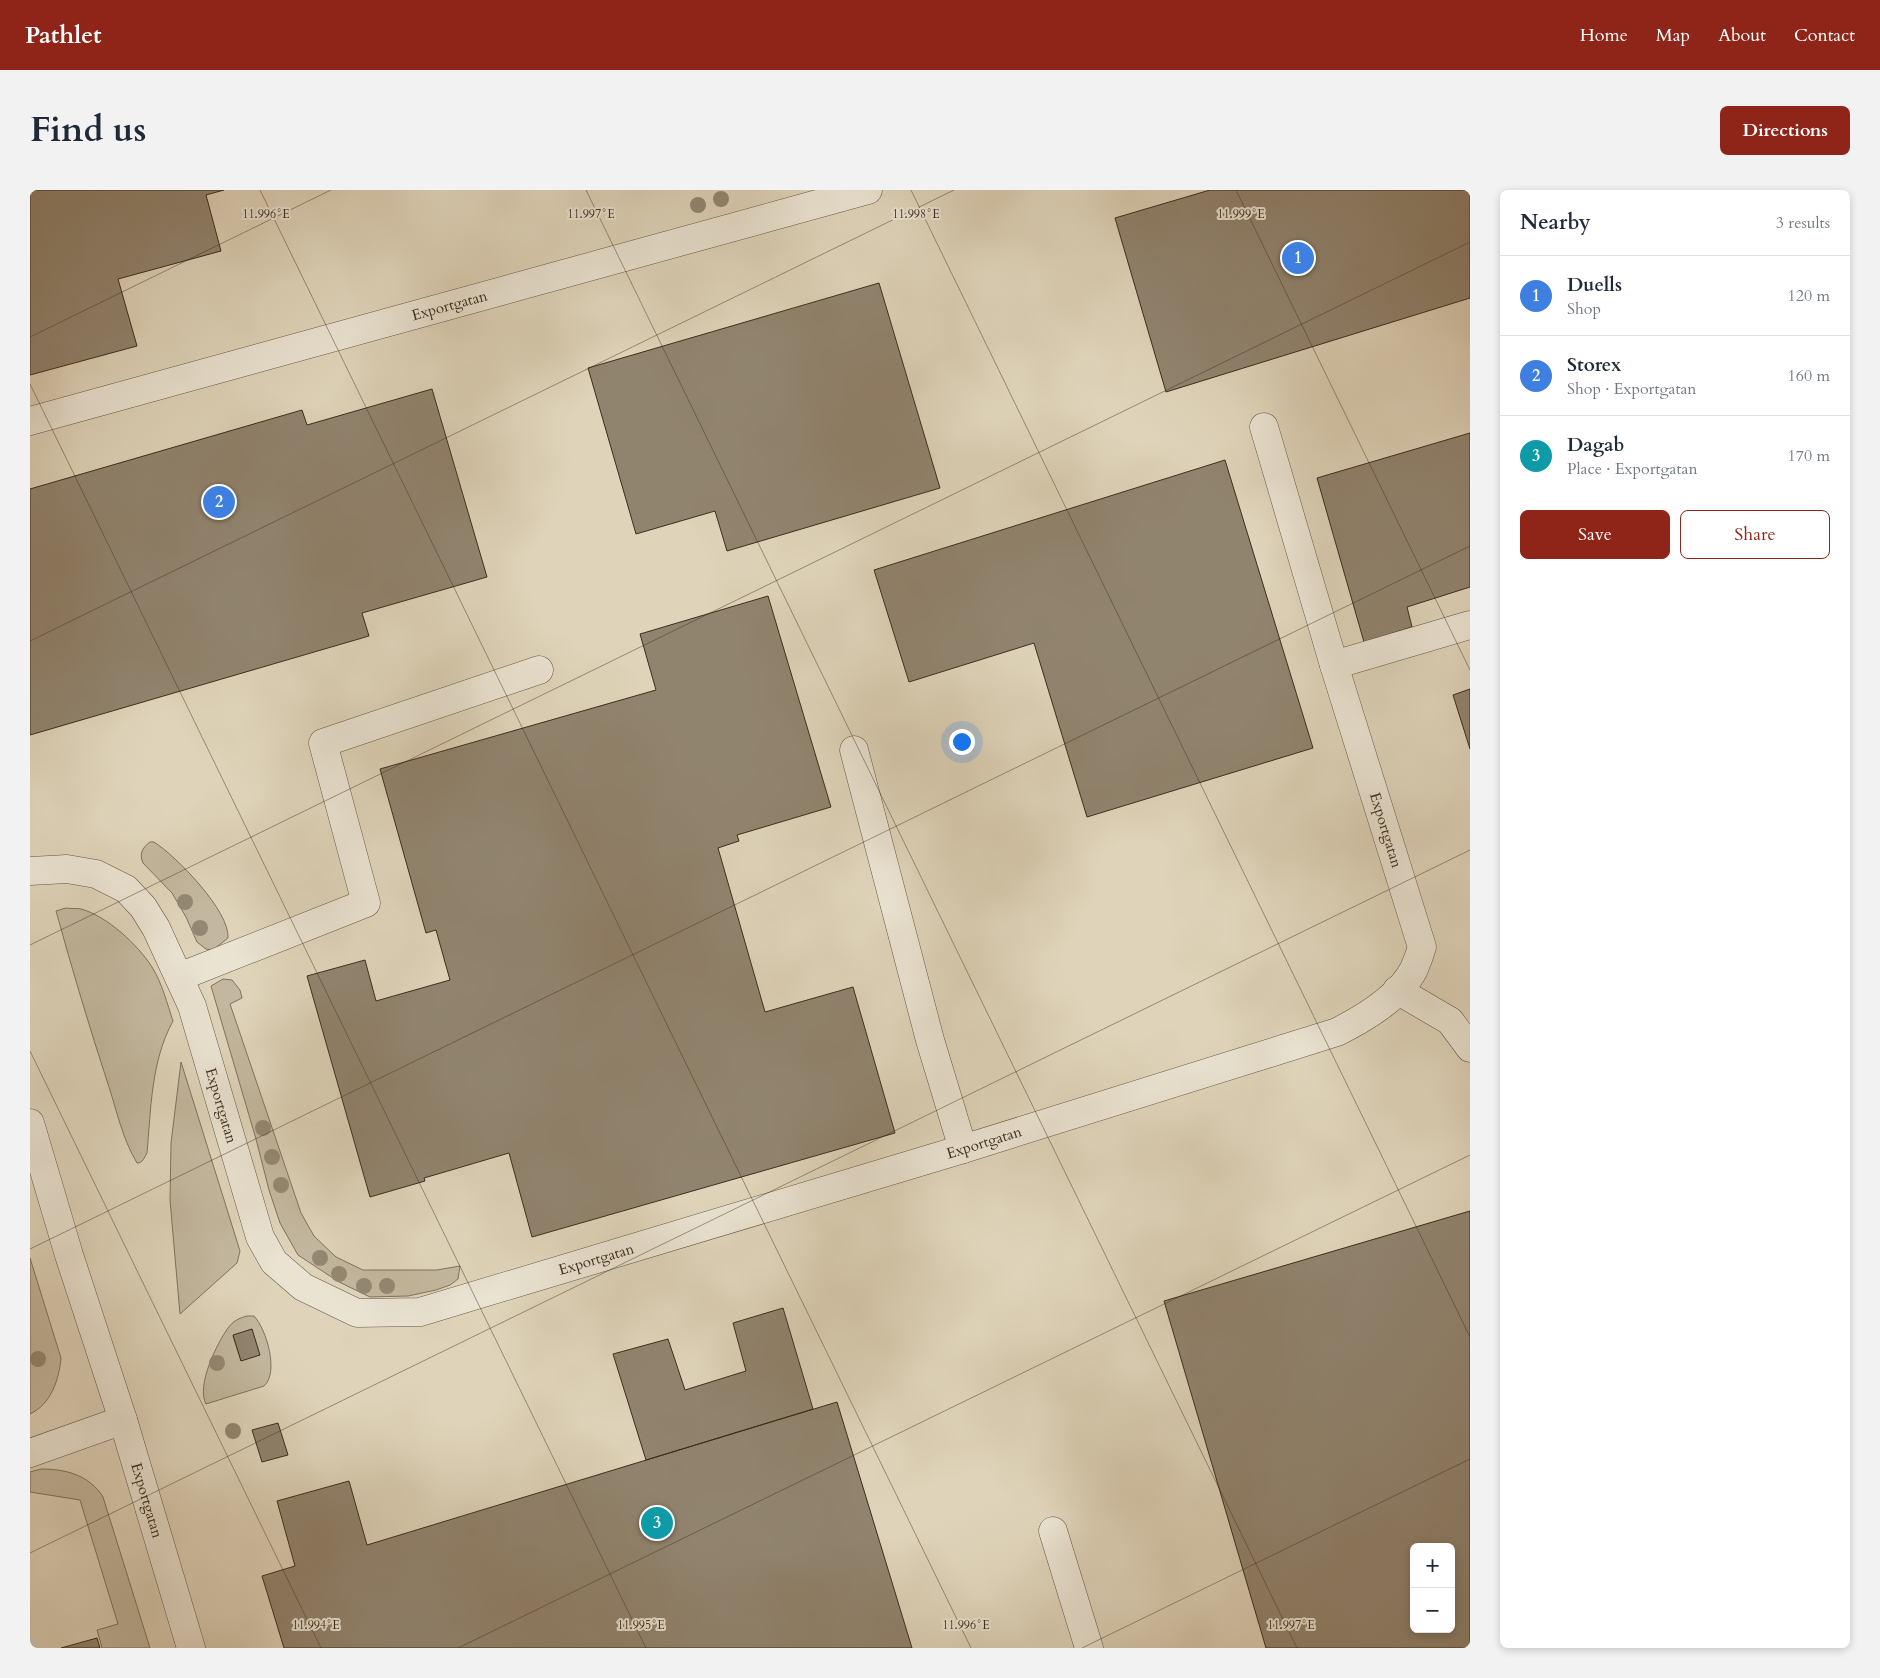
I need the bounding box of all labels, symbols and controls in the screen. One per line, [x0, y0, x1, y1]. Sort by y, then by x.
text: Pathlet [25, 19, 102, 52]
text: Home [1580, 23, 1628, 48]
text: Map [1656, 23, 1690, 48]
text: About [1718, 23, 1766, 48]
text: Contact [1794, 23, 1855, 48]
text: Find us [30, 106, 146, 154]
button: Directions [1720, 106, 1850, 155]
text: 11.996°E [242, 206, 290, 222]
text: 11.997°E [567, 206, 615, 222]
text: 11.998°E [892, 206, 940, 222]
text: 11.999°E [1217, 206, 1265, 222]
text: Nearby [1520, 208, 1591, 237]
text: 3 results [1776, 212, 1830, 234]
pin: 1 [1282, 239, 1314, 277]
text: Duells [1567, 272, 1622, 298]
street label: Exportgatan [409, 285, 490, 325]
text: 1 [1532, 285, 1540, 307]
text: 120 m [1788, 285, 1830, 307]
text: Shop [1567, 298, 1601, 320]
text: Storex [1567, 352, 1621, 378]
text: 2 [1532, 365, 1540, 387]
text: 160 m [1788, 365, 1830, 387]
text: Shop · Exportgatan [1567, 378, 1696, 400]
text: Dagab [1567, 432, 1624, 458]
text: 3 [1532, 445, 1540, 467]
text: 170 m [1788, 445, 1830, 467]
text: Place · Exportgatan [1567, 458, 1697, 480]
pin: 2 [203, 483, 235, 521]
button: Save [1520, 510, 1670, 559]
button: Share [1680, 510, 1830, 559]
your location [949, 729, 975, 755]
street label: Exportgatan [1365, 790, 1407, 870]
street label: Exportgatan [201, 1065, 242, 1146]
street label: Exportgatan [944, 1121, 1025, 1163]
street label: Exportgatan [556, 1238, 637, 1280]
street label: Exportgatan [126, 1460, 168, 1541]
pin: 3 [641, 1504, 673, 1542]
map controls [1410, 1543, 1455, 1633]
button: + [1410, 1543, 1455, 1588]
button: − [1410, 1588, 1455, 1633]
text: 11.994°E [292, 1617, 340, 1633]
text: 11.995°E [617, 1617, 665, 1633]
text: 11.996°E [942, 1617, 990, 1633]
text: 11.997°E [1267, 1617, 1315, 1633]

